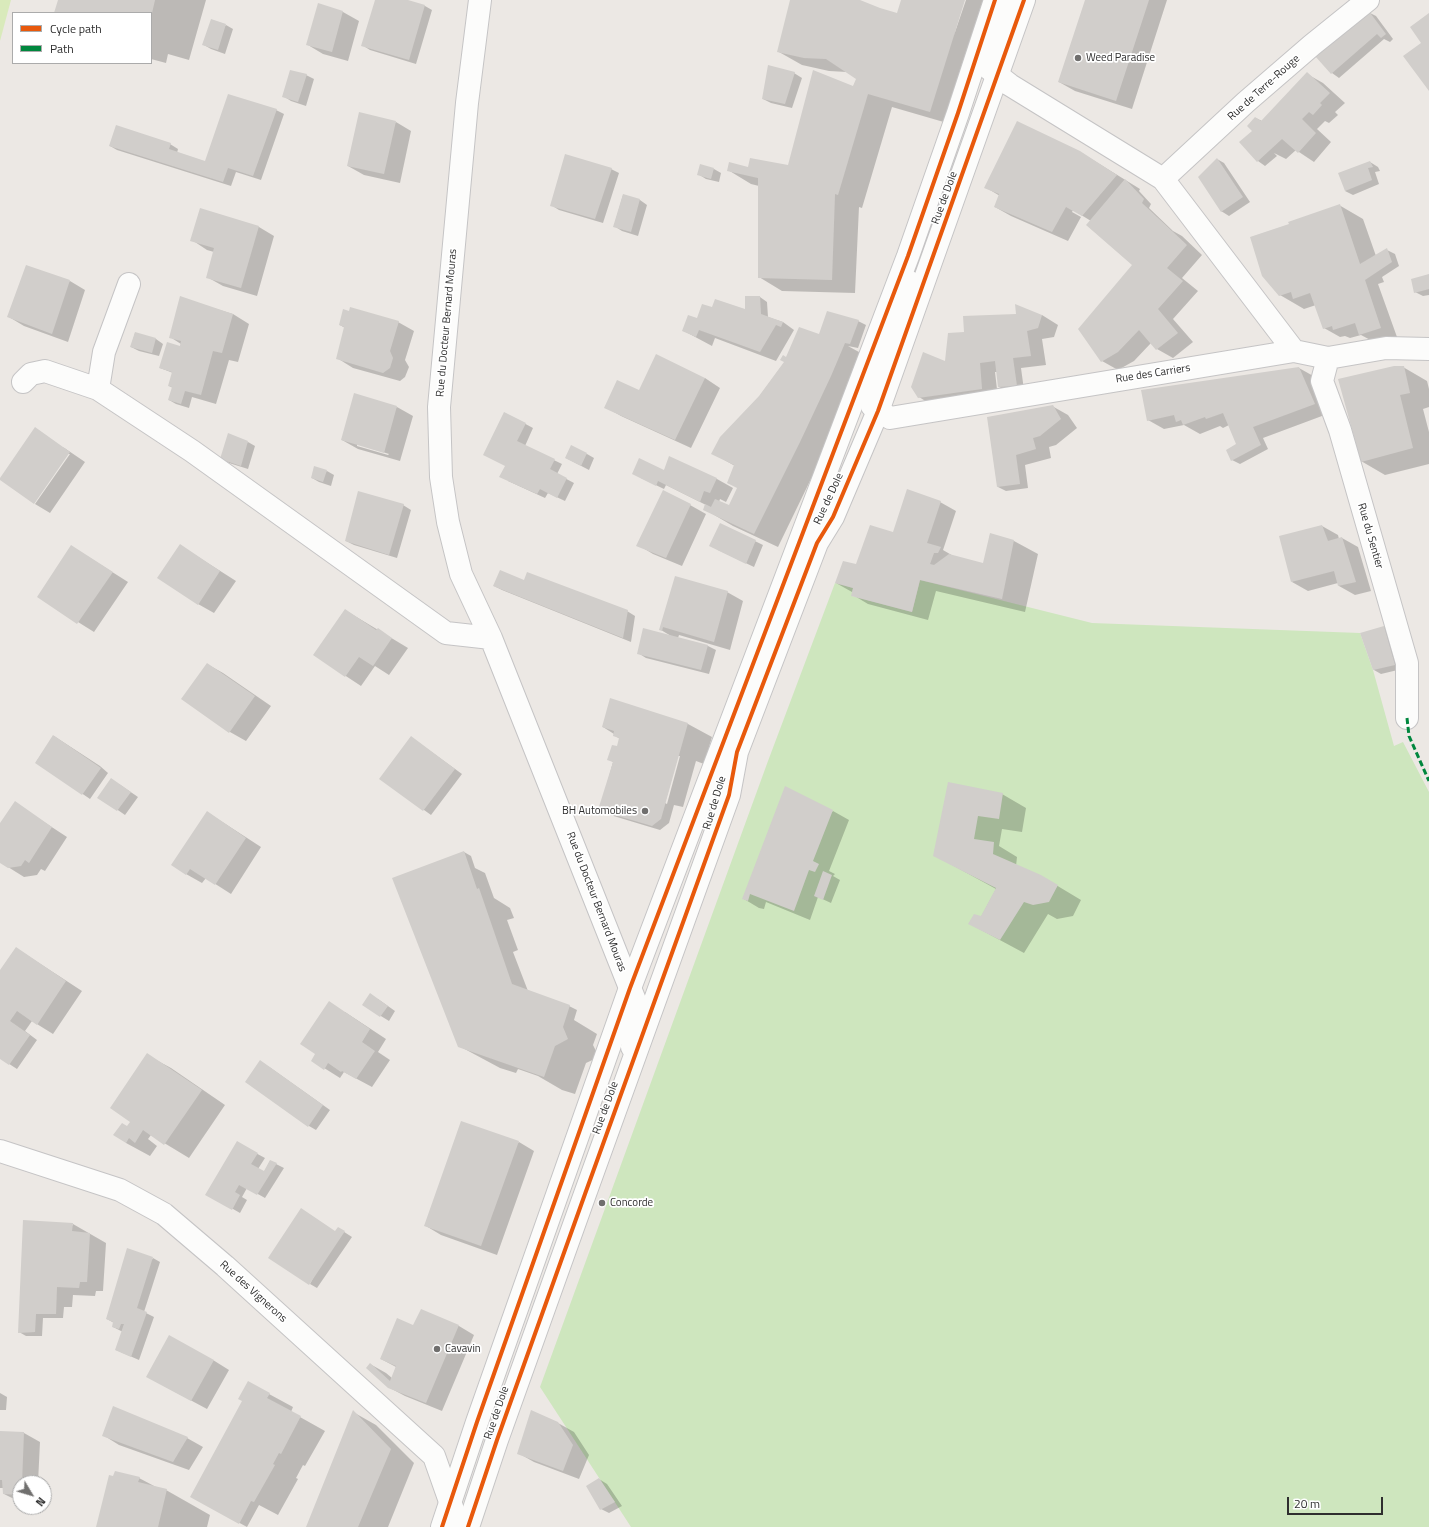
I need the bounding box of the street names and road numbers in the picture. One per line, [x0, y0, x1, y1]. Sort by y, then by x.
street label: Rue de Terre-Rouge [1225, 52, 1303, 124]
street label: Rue de Dole [929, 170, 961, 226]
street label: Rue du Docteur Bernard Mouras [434, 248, 460, 398]
street label: Rue des Carriers [1115, 362, 1191, 386]
street label: Rue de Dole [811, 471, 847, 527]
street label: Rue du Sentier [1354, 502, 1386, 570]
street label: Rue de Dole [701, 775, 729, 831]
street label: Rue du Docteur Bernard Mouras [563, 830, 629, 974]
street label: Rue de Dole [590, 1080, 622, 1136]
street label: Rue des Vignerons [217, 1258, 289, 1326]
street label: Rue de Dole [482, 1385, 512, 1441]

